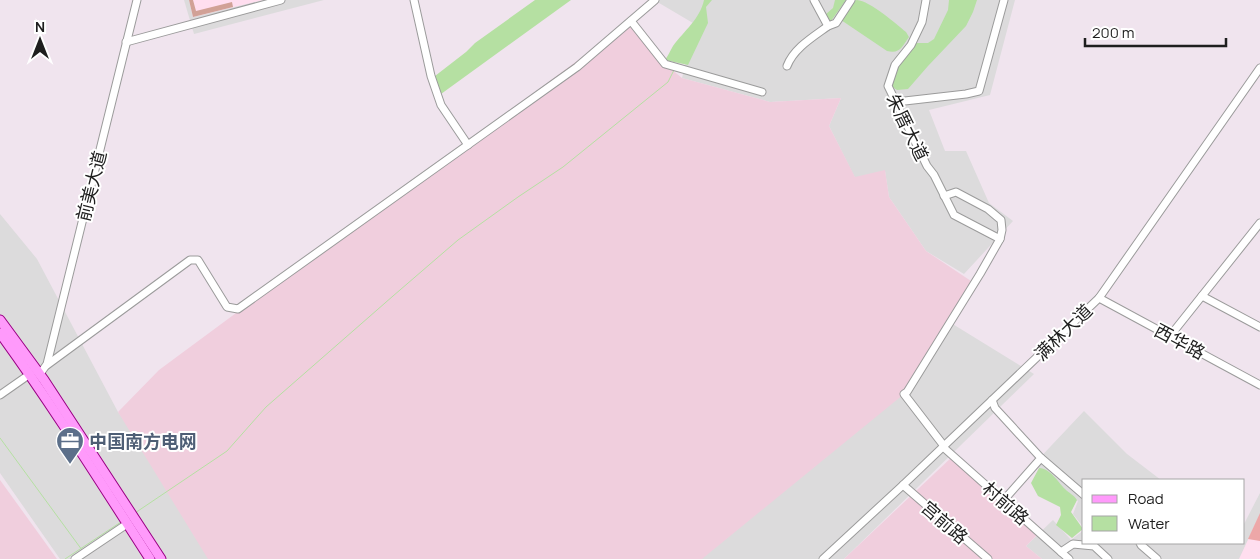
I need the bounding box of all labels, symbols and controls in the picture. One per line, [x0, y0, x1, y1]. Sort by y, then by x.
north arrow [15, 15, 65, 65]
scale bar [1085, 15, 1226, 47]
text: N [35, 17, 45, 36]
text: 200 m [1092, 22, 1135, 43]
street label: 朱厝大道 [881, 89, 935, 165]
street label: 前美大道 [71, 148, 111, 224]
street label: 满林大道 [1029, 298, 1097, 366]
street label: 西华路 [1151, 318, 1209, 364]
office icon: 中国南方电网 [55, 426, 85, 465]
place label: 中国南方电网 [89, 429, 197, 453]
street label: 村前路 [978, 476, 1034, 530]
legend [1082, 479, 1245, 544]
text: Road [1128, 488, 1164, 509]
street label: 宫前路 [917, 495, 973, 549]
text: Water [1128, 513, 1170, 534]

